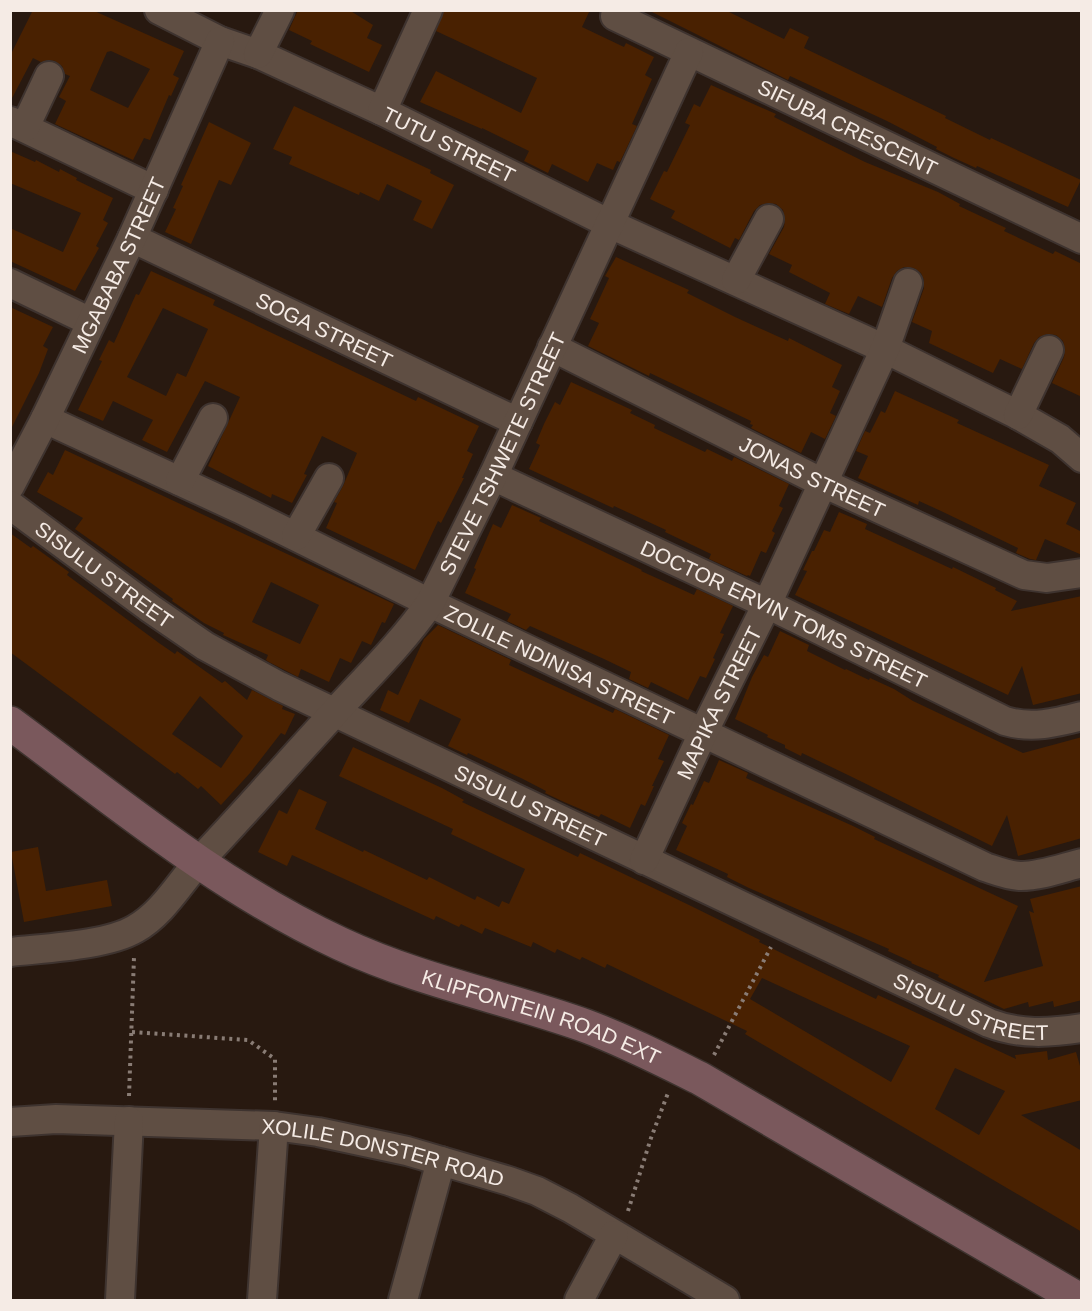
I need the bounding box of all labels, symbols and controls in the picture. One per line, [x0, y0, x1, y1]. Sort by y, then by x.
street label: SIFUBA CRESCENT [754, 75, 941, 180]
street label: TUTU STREET [379, 102, 519, 187]
street label: MGABABA STREET [67, 174, 169, 357]
street label: SOGA STREET [252, 287, 396, 372]
street label: STEVE TSHWETE STREET [434, 329, 569, 579]
street label: JONAS STREET [736, 432, 889, 521]
street label: SISULU STREET [31, 516, 178, 632]
street label: DOCTOR ERVIN TOMS STREET [637, 535, 931, 692]
street label: ZOLILE NDINISA STREET [441, 600, 678, 729]
street label: MAPIKA STREET [672, 623, 766, 783]
street label: SISULU STREET [451, 760, 610, 851]
street label: KLIPFONTEIN ROAD EXT [419, 965, 664, 1069]
street label: SISULU STREET [890, 968, 1049, 1044]
street label: XOLILE DONSTER ROAD [261, 1114, 507, 1190]

